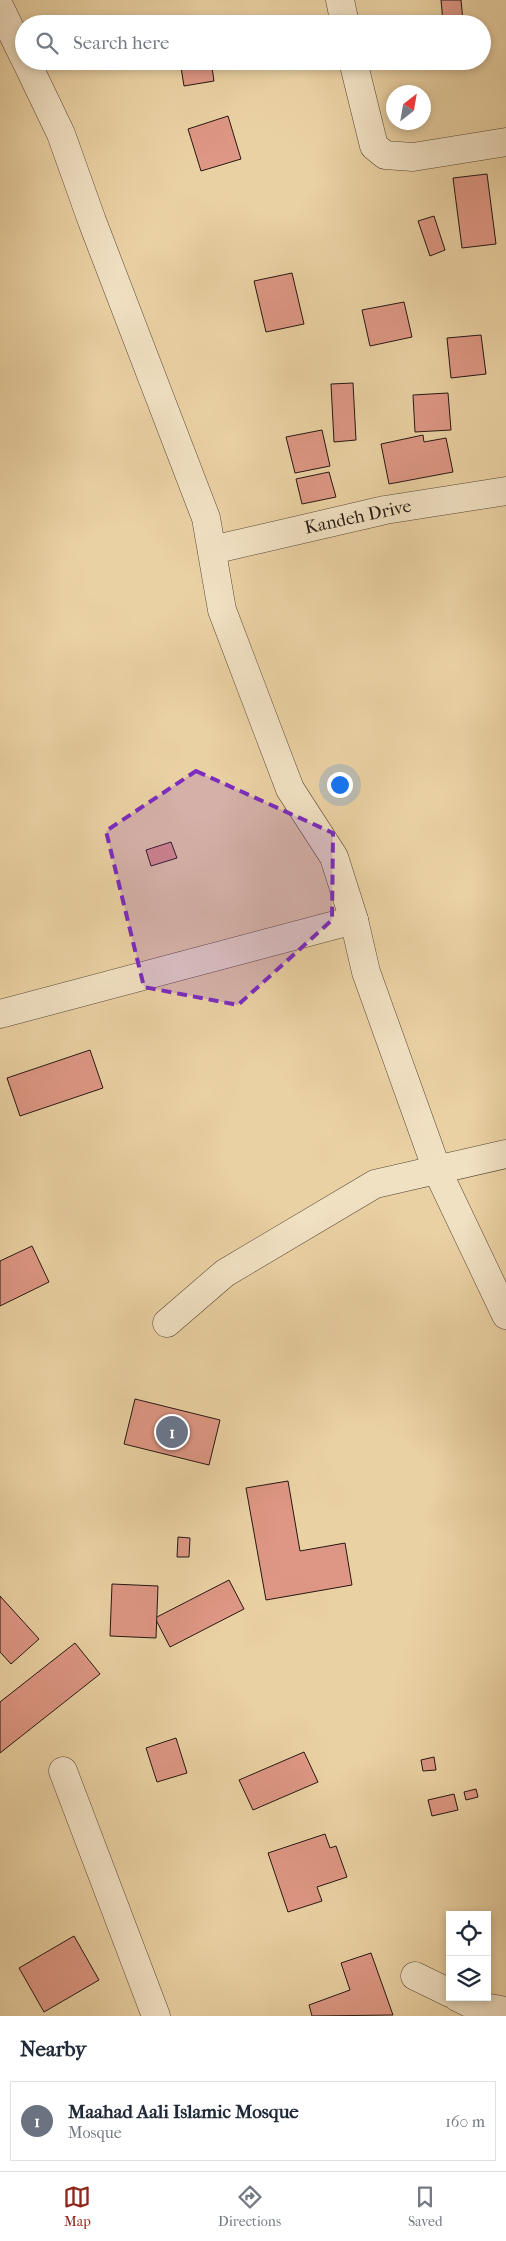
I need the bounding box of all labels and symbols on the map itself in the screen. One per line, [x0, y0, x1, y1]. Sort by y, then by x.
north arrow [386, 85, 431, 130]
street label: Kandeh Drive [303, 495, 413, 539]
your location [327, 772, 353, 798]
pin: 1 [156, 1413, 188, 1451]

